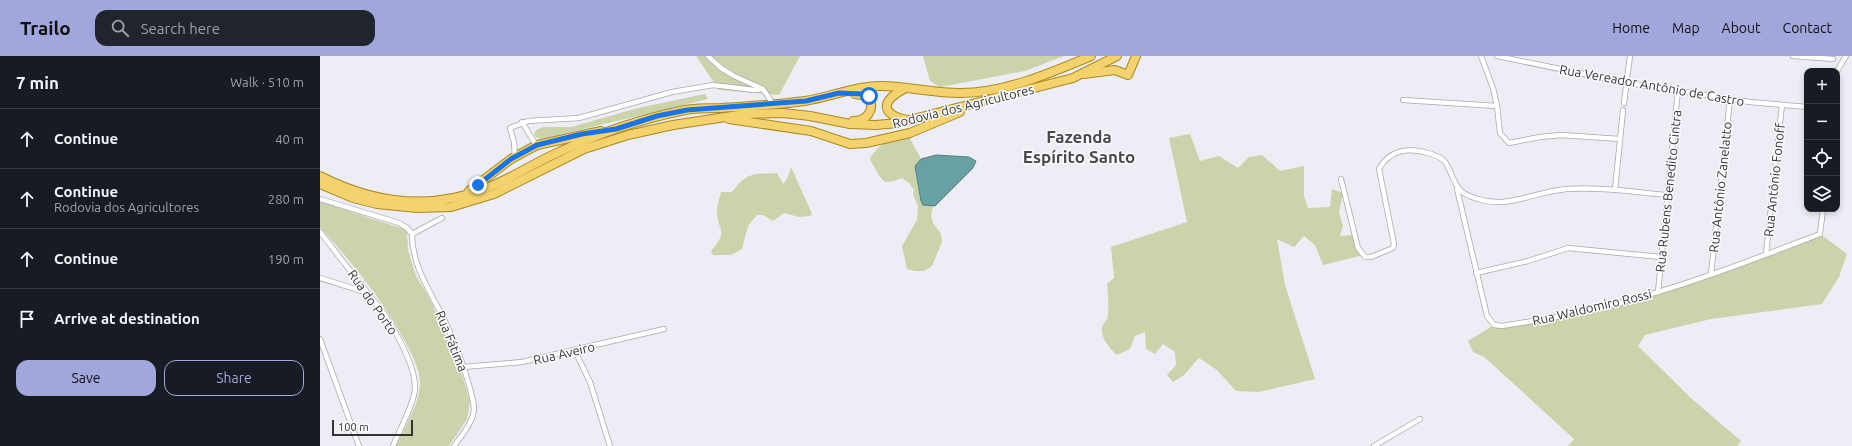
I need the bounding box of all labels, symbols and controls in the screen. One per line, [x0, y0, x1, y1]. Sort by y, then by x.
search box [95, 10, 375, 46]
text: Trailo [20, 17, 71, 39]
icon: search [109, 17, 131, 39]
text: Search here [141, 20, 220, 37]
text: Home [1612, 20, 1650, 36]
text: Map [1672, 20, 1700, 36]
text: About [1722, 20, 1761, 36]
text: Contact [1783, 20, 1832, 36]
street label: Rua Vereador Antônio de Castro [1558, 62, 1746, 108]
map controls [1804, 68, 1840, 212]
button: + [1804, 68, 1840, 104]
text: 7 min [16, 73, 59, 92]
text: Walk · 510 m [230, 75, 304, 89]
street label: Rodovia dos Agricultores [891, 82, 1035, 130]
route start [860, 87, 878, 105]
button: − [1804, 104, 1840, 140]
street label: Rua Rubens Benedito Cintra [1653, 109, 1683, 273]
street label: Rua Antônio Zanelatto [1706, 121, 1734, 253]
street label: Rua Antônio Fonoff [1761, 122, 1787, 238]
district label: Fazenda Espírito Santo [1023, 127, 1135, 166]
icon: ahead [16, 128, 38, 150]
text: Continue [54, 130, 118, 147]
text: 40 m [275, 132, 304, 146]
button: locate [1804, 140, 1840, 176]
route end [469, 176, 487, 194]
button: layers [1804, 176, 1840, 212]
text: Continue [54, 183, 118, 200]
icon: ahead [16, 188, 38, 210]
text: 280 m [268, 192, 304, 206]
text: Rodovia dos Agricultores [54, 200, 199, 214]
icon: ahead [16, 248, 38, 270]
text: Continue [54, 250, 118, 267]
text: 190 m [268, 252, 304, 266]
street label: Rua do Porto [345, 267, 401, 337]
street label: Rua Waldomiro Rossi [1531, 286, 1653, 328]
icon: arrive [16, 308, 38, 330]
street label: Rua Fátima [433, 309, 471, 373]
text: Arrive at destination [54, 310, 200, 327]
street label: Rua Aveiro [532, 339, 596, 367]
button: Save [16, 360, 156, 396]
button: Share [164, 360, 304, 396]
scale bar [332, 418, 413, 437]
text: 100 m [338, 421, 369, 433]

